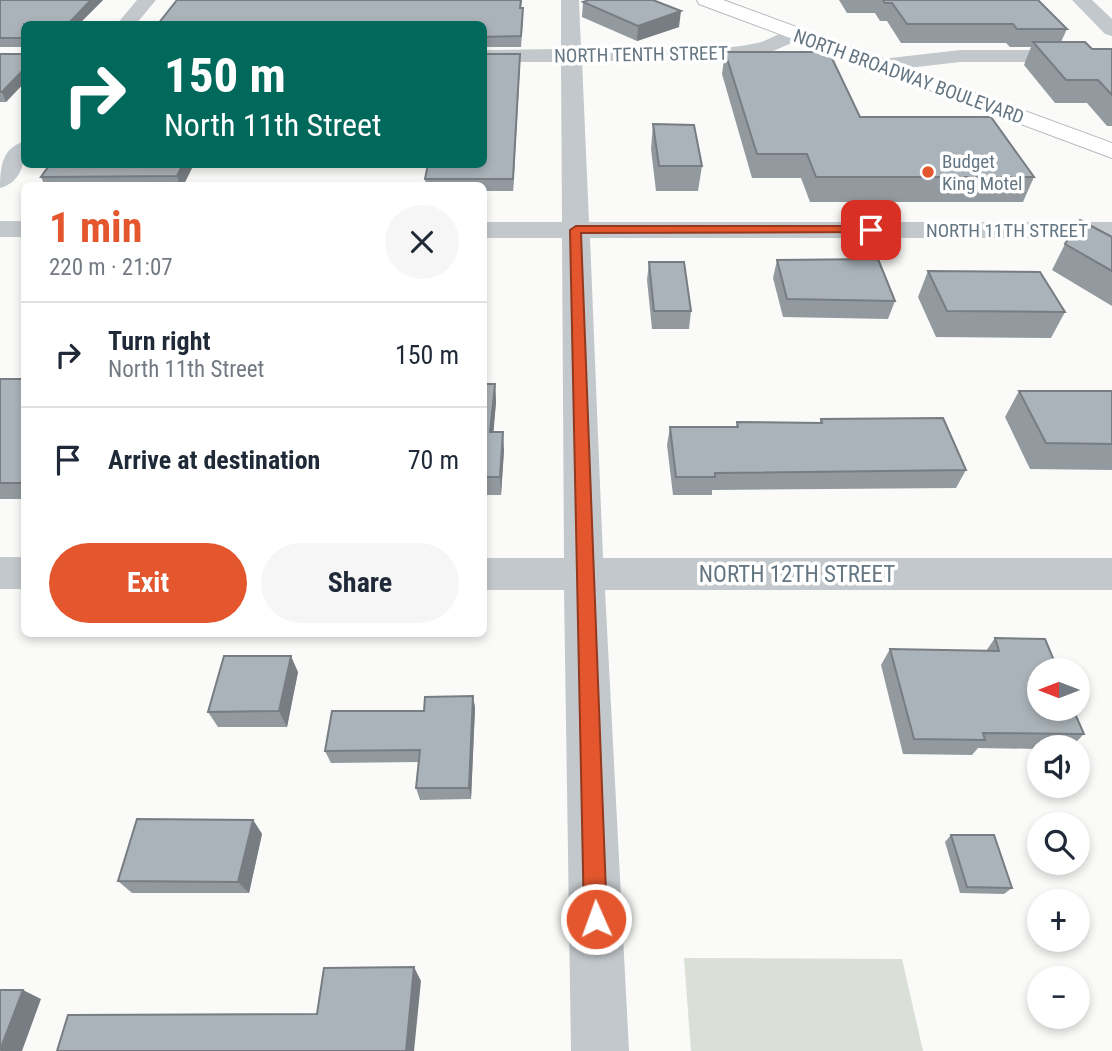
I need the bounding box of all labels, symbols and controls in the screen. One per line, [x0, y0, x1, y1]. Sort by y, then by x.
street label: NORTH BROADWAY BOULEVARD [791, 24, 1027, 129]
street label: NORTH TENTH STREET [554, 41, 728, 68]
text: 150 m [164, 47, 286, 104]
icon: right [49, 49, 140, 140]
text: North 11th Street [164, 106, 382, 144]
place label: Budget King Motel [942, 150, 1022, 195]
marker: Budget King Motel [920, 164, 936, 180]
pin [841, 200, 901, 260]
text: 1 min [49, 203, 142, 252]
button: close [385, 205, 459, 279]
icon: arrive [852, 211, 890, 249]
street label: NORTH 11TH STREET [926, 219, 1088, 242]
text: 220 m · 21:07 [49, 254, 173, 281]
text: Turn right [108, 326, 210, 356]
icon: right [49, 336, 87, 374]
text: 150 m [395, 340, 459, 370]
text: North 11th Street [108, 356, 264, 383]
icon: arrive [49, 441, 87, 479]
text: Arrive at destination [108, 445, 320, 475]
text: 70 m [408, 445, 459, 475]
button: Exit [49, 543, 247, 623]
button: Share [261, 543, 459, 623]
street label: NORTH 12TH STREET [699, 561, 895, 588]
north arrow [1027, 658, 1090, 721]
map controls [1027, 658, 1090, 1029]
button: sound [1027, 735, 1090, 798]
button: search [1027, 812, 1090, 875]
position arrow [559, 882, 633, 956]
button: + [1027, 889, 1090, 952]
button: − [1027, 966, 1090, 1029]

